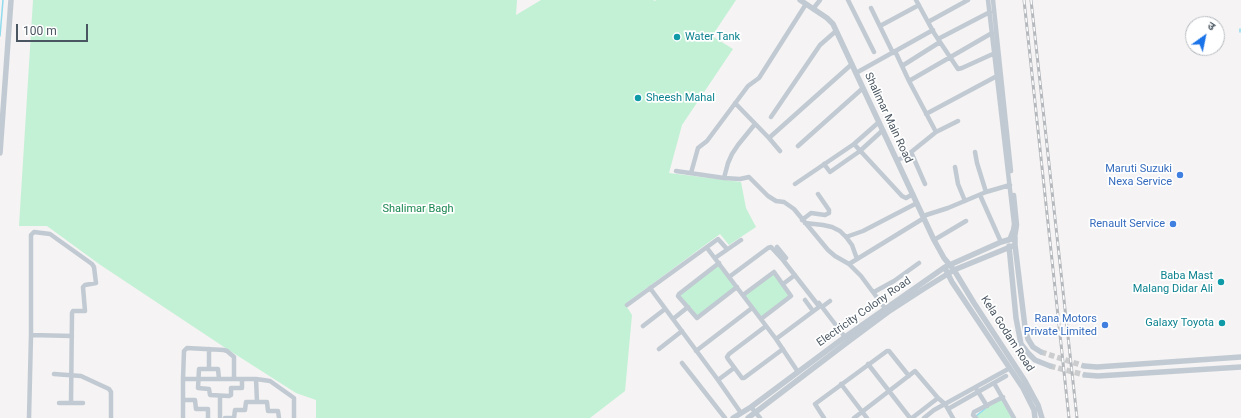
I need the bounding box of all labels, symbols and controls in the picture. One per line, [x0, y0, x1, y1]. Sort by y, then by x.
scale bar [18, 16, 90, 42]
north arrow [1185, 16, 1225, 56]
text: उ [1205, 19, 1218, 34]
text: 100 m [23, 24, 57, 38]
place label: Water Tank [685, 30, 740, 44]
marker: Water Tank [672, 32, 682, 42]
street label: Shalimar Main Road [861, 71, 915, 165]
place label: Sheesh Mahal [646, 91, 715, 105]
marker: Sheesh Mahal [633, 93, 643, 103]
place label: Maruti Suzuki Nexa Service [1105, 162, 1172, 188]
marker: Maruti Suzuki Nexa Service [1175, 170, 1185, 180]
park label: Shalimar Bagh [382, 202, 454, 216]
place label: Renault Service [1089, 217, 1165, 231]
marker: Renault Service [1168, 219, 1178, 229]
place label: Baba Mast Malang Didar Ali [1133, 269, 1213, 295]
street label: Electricity Colony Road [814, 274, 914, 350]
marker: Baba Mast Malang Didar Ali [1216, 277, 1226, 287]
street label: Kela Godam Road [978, 294, 1036, 374]
place label: Rana Motors Private Limited [1024, 312, 1097, 338]
place label: Galaxy Toyota [1145, 316, 1214, 330]
marker: Galaxy Toyota [1217, 318, 1227, 328]
marker: Rana Motors Private Limited [1100, 320, 1110, 330]

